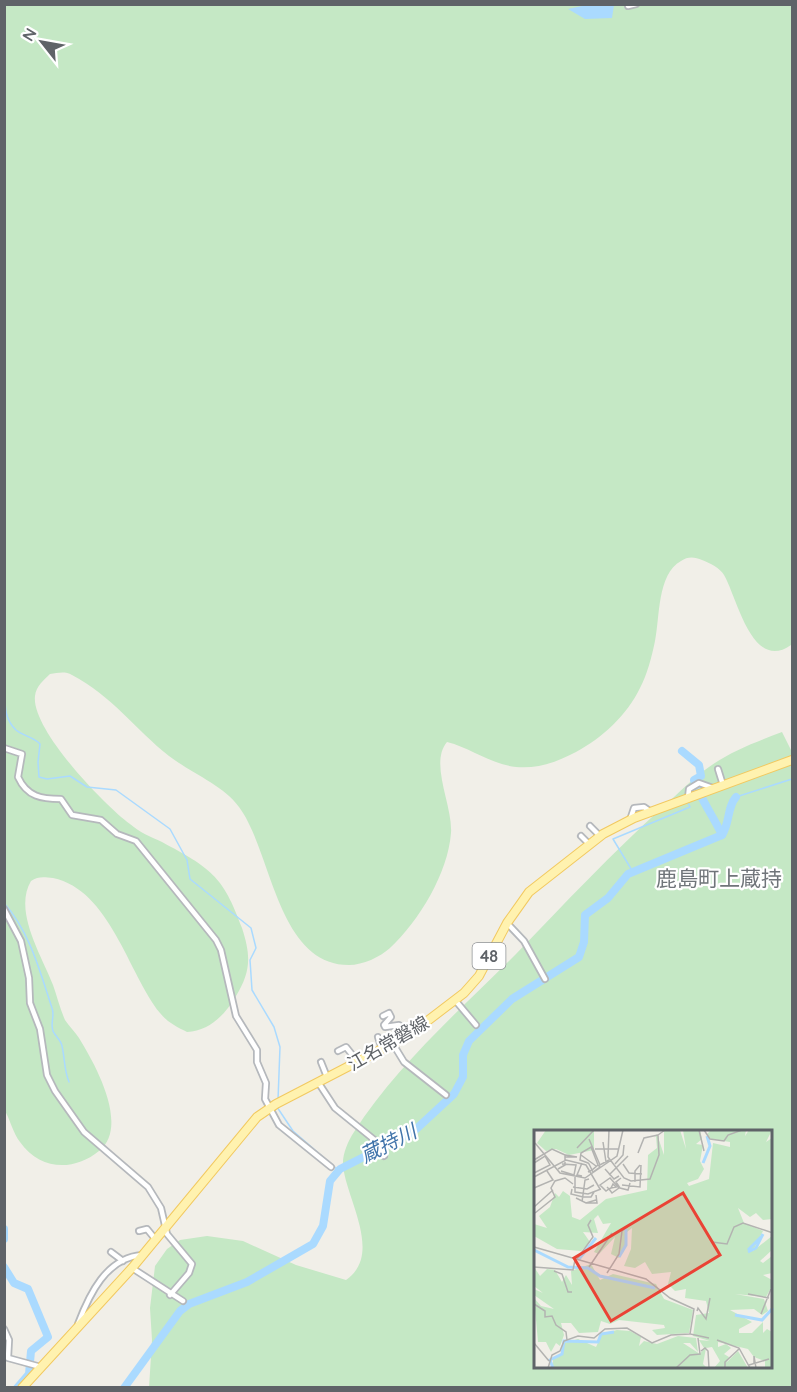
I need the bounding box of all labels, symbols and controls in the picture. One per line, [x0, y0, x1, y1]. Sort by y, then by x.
north arrow [12, 12, 72, 72]
text: N [18, 24, 41, 44]
district label: 鹿島町上蔵持 [656, 865, 782, 891]
road number: 48 [472, 943, 506, 969]
street label: 江名常磐線 [343, 1011, 433, 1075]
water label: 蔵持川 [356, 1117, 422, 1168]
inset map [534, 1130, 773, 1368]

